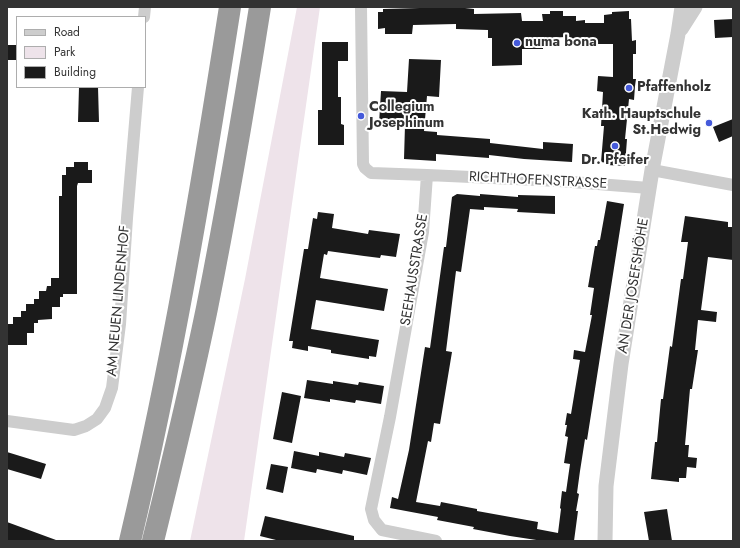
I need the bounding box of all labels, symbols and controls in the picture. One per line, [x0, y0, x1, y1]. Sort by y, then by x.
legend [16, 16, 146, 88]
text: Road [54, 23, 80, 41]
place label: numa bona [525, 35, 597, 51]
marker: numa bona [512, 38, 522, 48]
text: Park [54, 43, 75, 61]
text: Building [54, 63, 96, 81]
place label: Pfaffenholz [637, 80, 711, 96]
marker: Pfaffenholz [624, 83, 634, 93]
place label: Collegium Josephinum [369, 100, 444, 132]
place label: Kath. Hauptschule St.Hedwig [582, 107, 701, 140]
marker: Collegium Josephinum [356, 111, 366, 121]
marker: Kath. Hauptschule St.Hedwig [704, 118, 714, 128]
marker: Dr. Pfeifer [610, 141, 620, 151]
place label: Dr. Pfeifer [581, 153, 649, 169]
street label: RICHTHOFENSTRASSE [469, 169, 607, 193]
street label: SEEHAUSSTRASSE [398, 213, 432, 327]
street label: AN DER JOSEFSHÖHE [615, 217, 653, 355]
street label: AM NEUEN LINDENHOF [104, 225, 134, 377]

